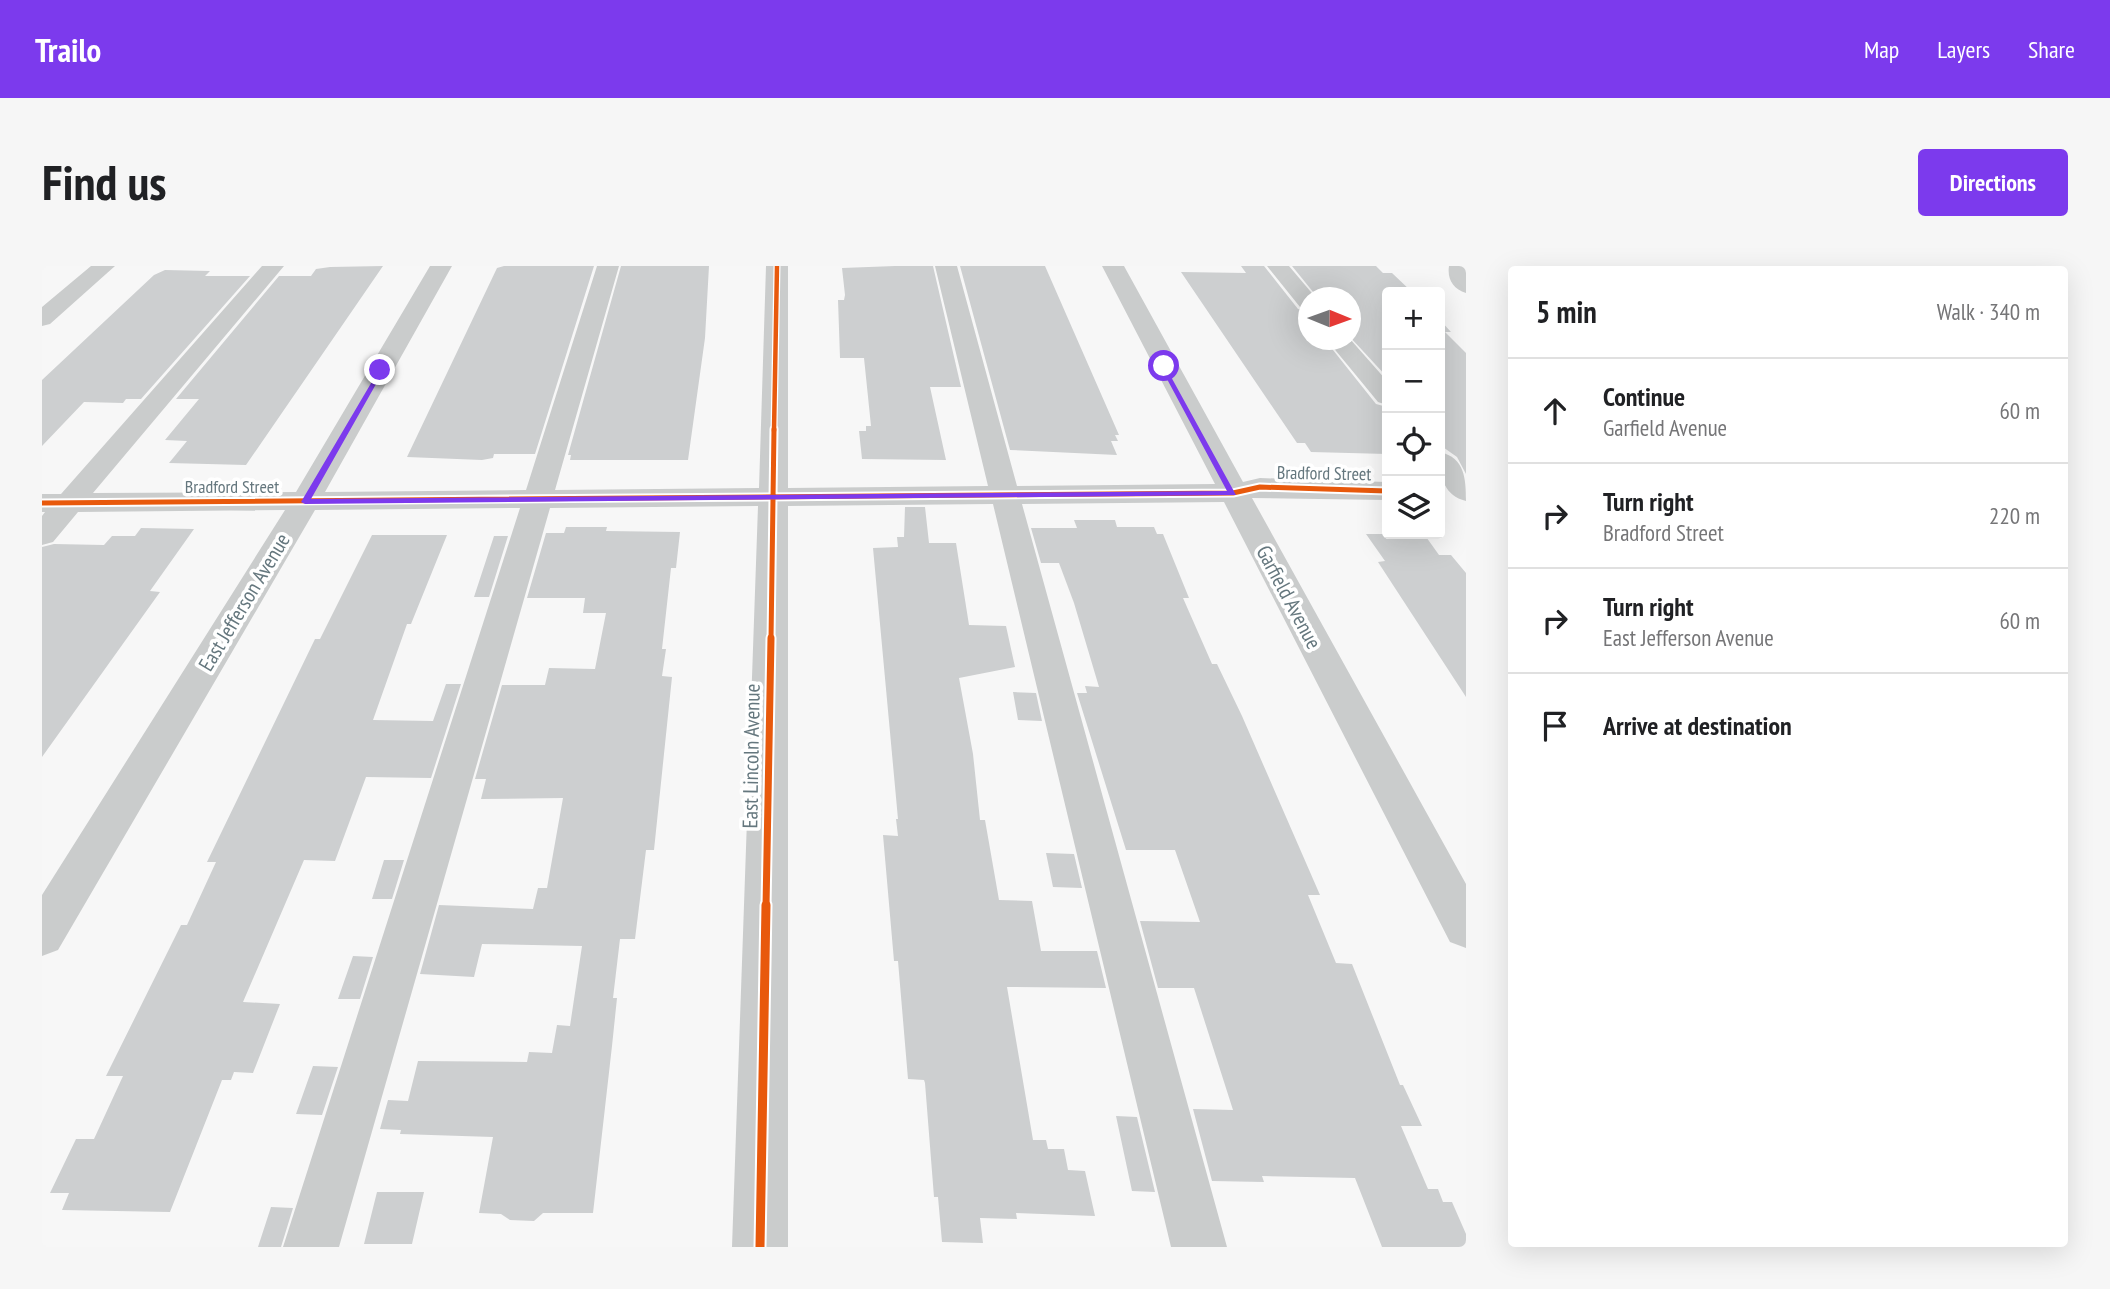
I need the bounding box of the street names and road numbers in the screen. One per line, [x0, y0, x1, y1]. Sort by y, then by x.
street label: Bradford Street [1277, 461, 1371, 485]
street label: Bradford Street [185, 475, 279, 498]
street label: East Jefferson Avenue [192, 528, 296, 676]
street label: Garfield Avenue [1250, 541, 1328, 653]
street label: East Lincoln Avenue [736, 684, 766, 828]

